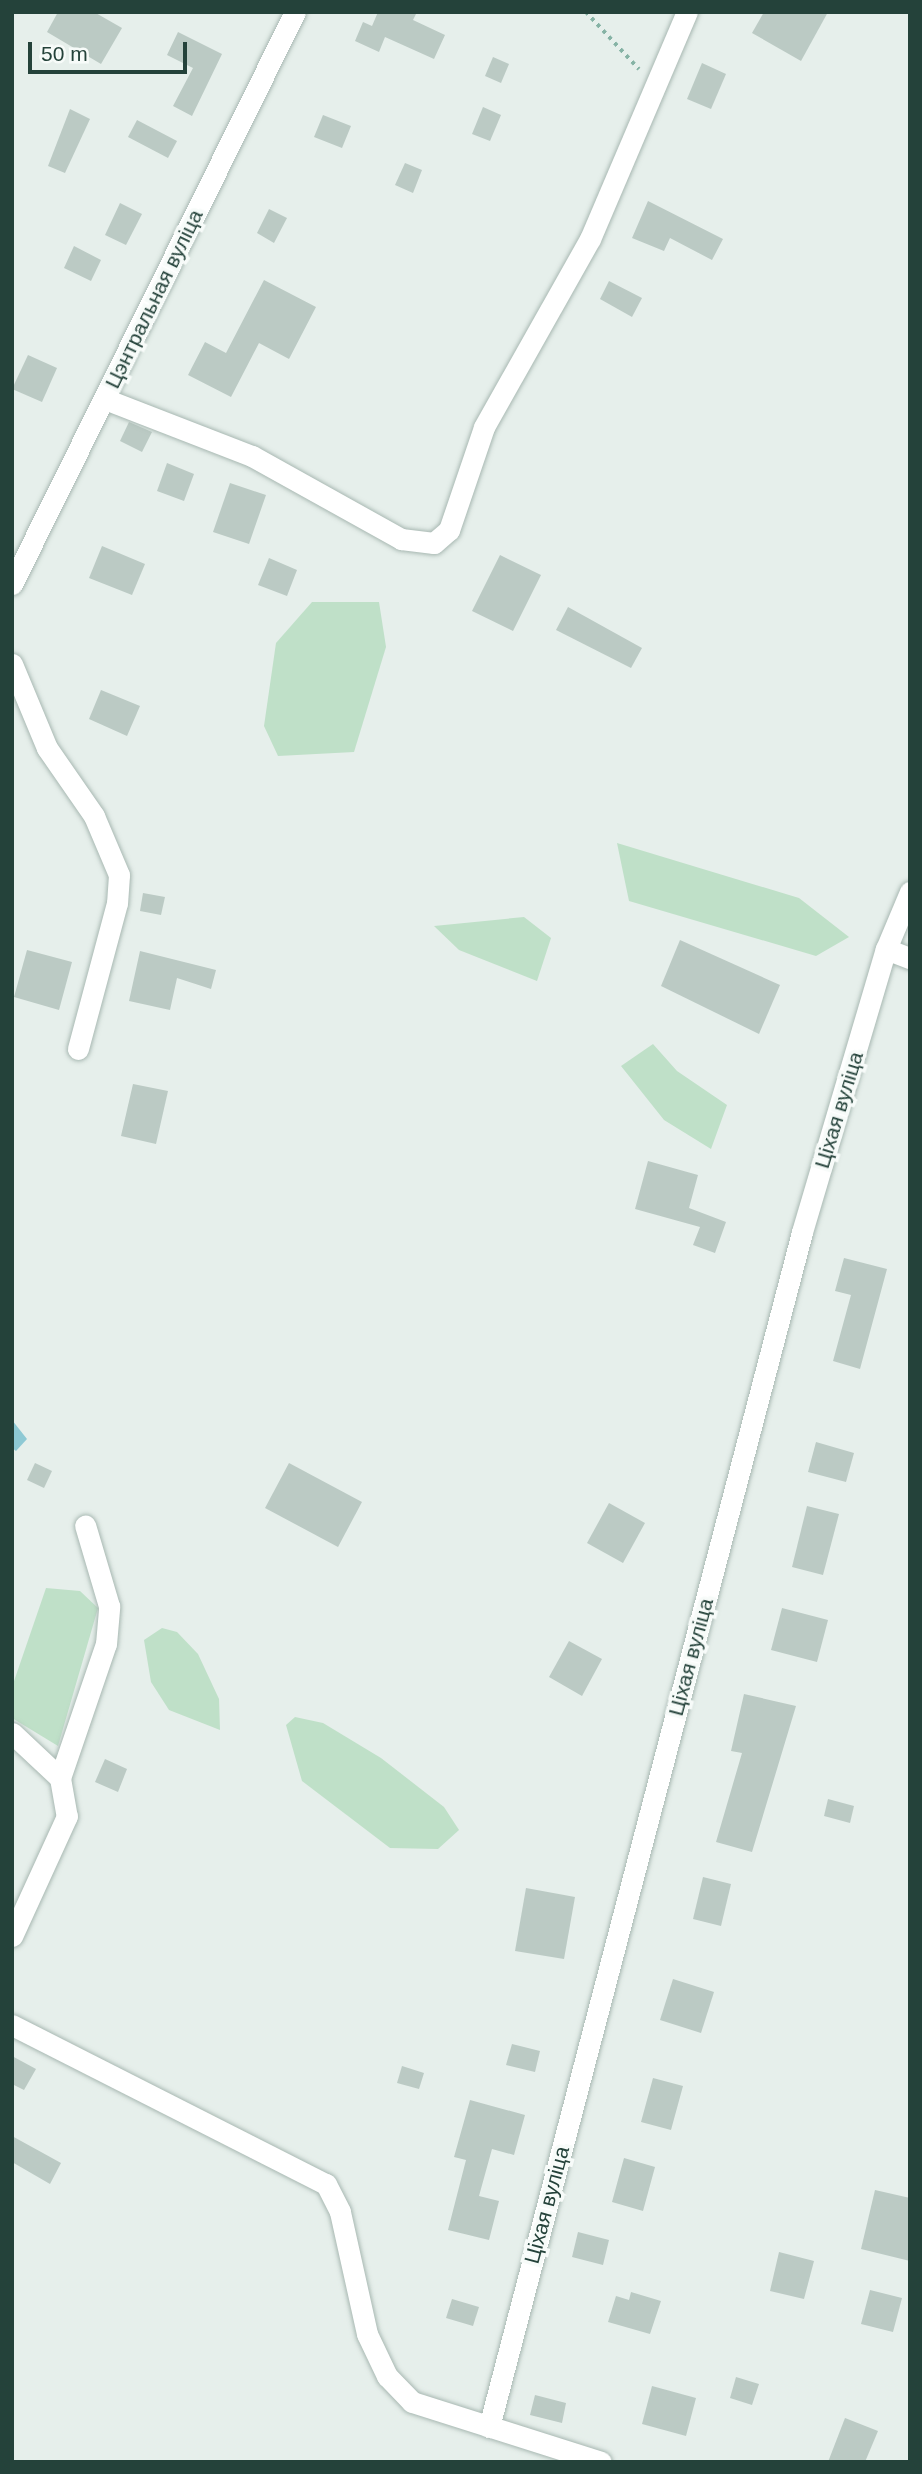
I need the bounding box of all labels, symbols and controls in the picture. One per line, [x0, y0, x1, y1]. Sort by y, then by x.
scale bar [32, 28, 191, 72]
text: 50 m [41, 42, 88, 65]
street label: Цэнтральная вуліца [100, 205, 208, 393]
street label: Ціхая вуліца [809, 1049, 869, 1171]
street label: Ціхая вуліца [663, 1595, 719, 1719]
street label: Ціхая вуліца [519, 2143, 575, 2267]

